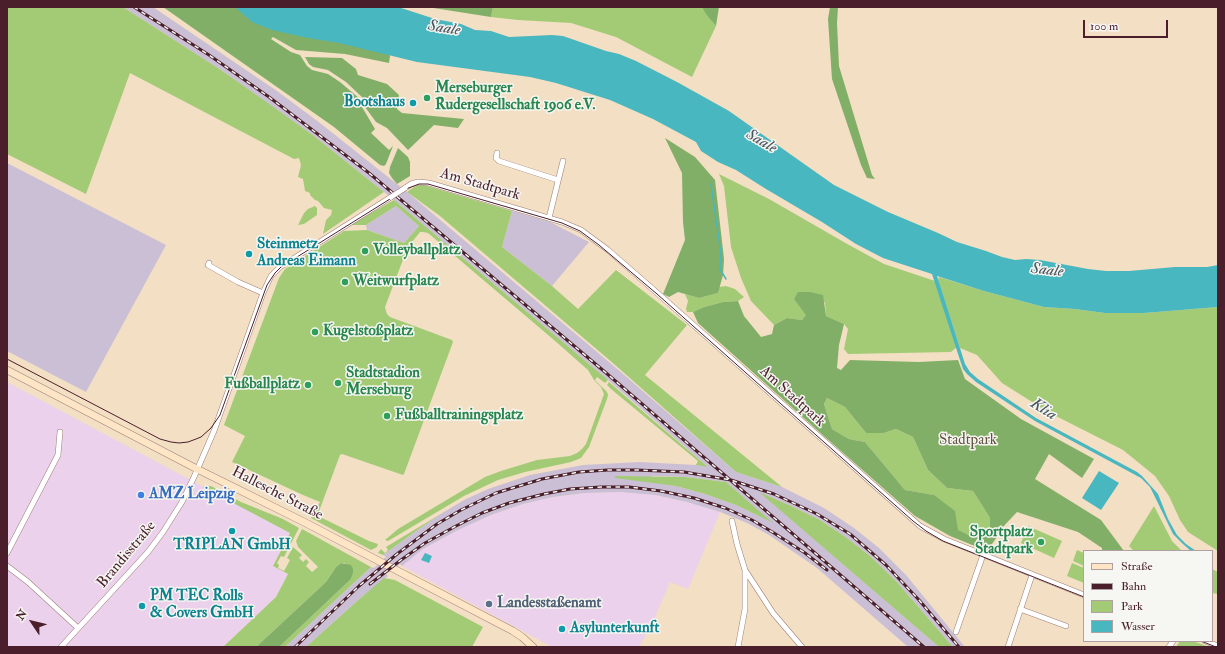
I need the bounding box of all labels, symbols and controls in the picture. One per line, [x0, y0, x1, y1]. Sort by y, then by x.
scale bar [1085, 12, 1170, 38]
water label: Saale [427, 17, 461, 41]
text: 100 m [1090, 19, 1118, 34]
place label: Merseburger Rudergesellschaft 1906 e.V. [435, 80, 595, 115]
marker: Merseburger Rudergesellschaft 1906 e.V. [422, 93, 432, 103]
place label: Bootshaus [344, 94, 405, 112]
marker: Bootshaus [408, 98, 418, 108]
water label: Saale [742, 126, 780, 158]
street label: Am Stadtpark [438, 165, 522, 205]
place label: Steinmetz Andreas Eimann [257, 236, 356, 271]
place label: Volleyballplatz [373, 242, 461, 260]
marker: Volleyballplatz [360, 246, 370, 256]
marker: Steinmetz Andreas Eimann [244, 249, 254, 259]
water label: Saale [1030, 260, 1064, 282]
place label: Weitwurfplatz [353, 273, 439, 291]
marker: Weitwurfplatz [340, 277, 350, 287]
place label: Kugelstoßplatz [323, 323, 413, 341]
marker: Kugelstoßplatz [310, 327, 320, 337]
street label: Am Stadtpark [755, 363, 829, 431]
place label: Stadtstadion Merseburg [346, 365, 420, 400]
place label: Fußballplatz [224, 376, 300, 394]
marker: Stadtstadion Merseburg [333, 378, 343, 388]
marker: Fußballplatz [303, 380, 313, 390]
water label: Klia [1026, 395, 1060, 425]
place label: Fußballtrainingsplatz [395, 407, 523, 425]
marker: Fußballtrainingsplatz [382, 411, 392, 421]
park label: Stadtpark [939, 432, 997, 450]
street label: Hallesche Straße [228, 463, 326, 525]
place label: AMZ Leipzig [149, 486, 235, 504]
marker: AMZ Leipzig [136, 490, 146, 500]
street label: Brandisstraße [94, 518, 160, 592]
place label: Sportplatz Stadtpark [970, 524, 1033, 559]
marker: TRIPLAN GmbH [227, 526, 237, 536]
place label: TRIPLAN GmbH [173, 537, 291, 555]
marker: Sportplatz Stadtpark [1036, 537, 1046, 547]
legend [1083, 550, 1213, 642]
text: Straße [1121, 559, 1152, 574]
text: Bahn [1121, 579, 1146, 594]
place label: PM TEC Rolls & Covers GmbH [150, 588, 254, 623]
place label: Landesstaßenamt [497, 595, 601, 613]
marker: Landesstaßenamt [484, 599, 494, 609]
text: Park [1121, 599, 1143, 614]
marker: PM TEC Rolls & Covers GmbH [137, 601, 147, 611]
north arrow [12, 602, 52, 642]
text: N [14, 607, 30, 623]
text: Wasser [1121, 619, 1155, 634]
place label: Asylunterkunft [570, 620, 659, 638]
marker: Asylunterkunft [557, 624, 567, 634]

